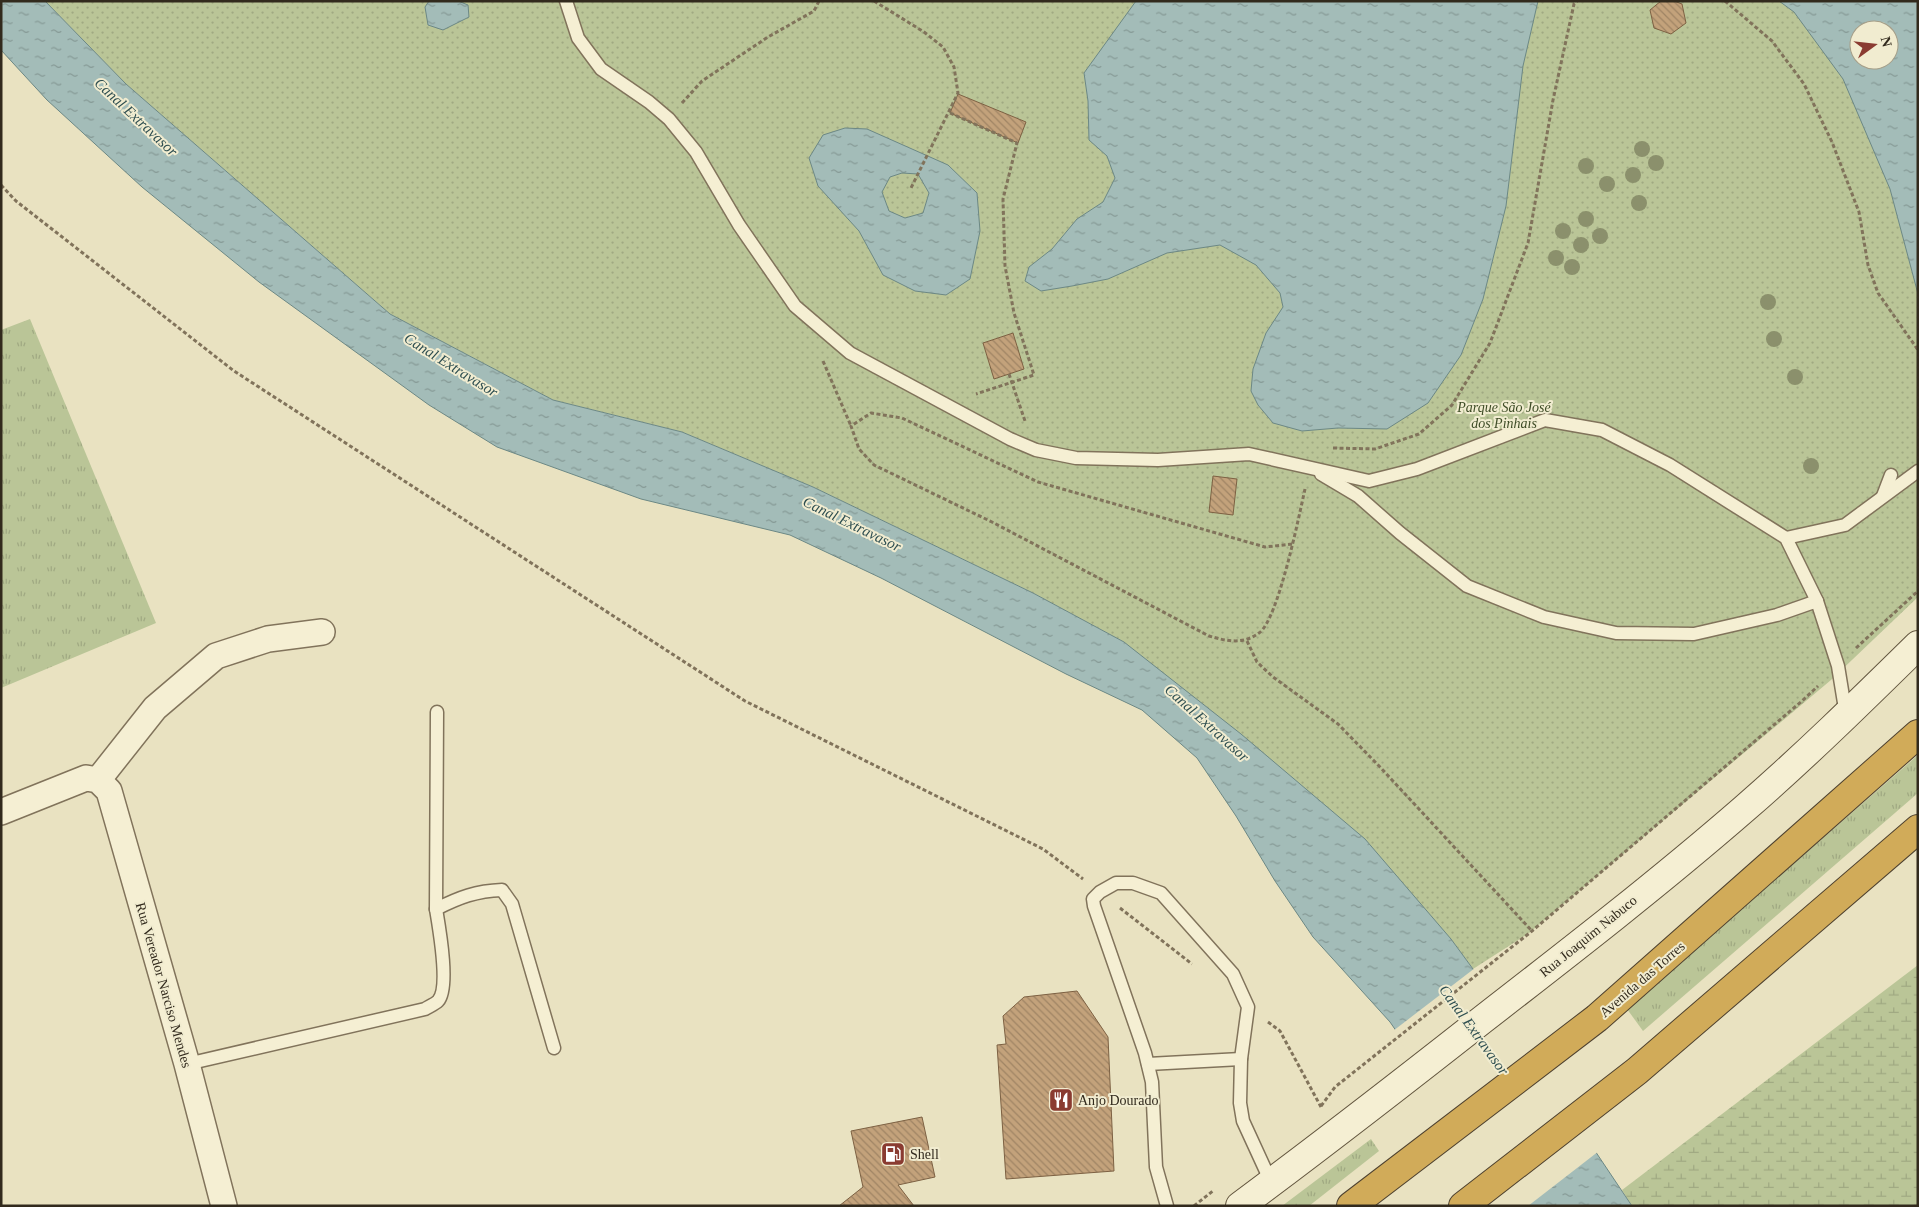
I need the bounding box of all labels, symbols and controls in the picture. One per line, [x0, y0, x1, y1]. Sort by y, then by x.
north arrow [1849, 20, 1899, 70]
text: N [1878, 35, 1895, 49]
water label: Canal Extravasor [91, 75, 181, 159]
water label: Canal Extravasor [401, 330, 501, 400]
park label: Parque São José dos Pinhais [1456, 400, 1552, 431]
water label: Canal Extravasor [800, 493, 904, 555]
water label: Canal Extravasor [1162, 681, 1252, 765]
street label: Rua Joaquim Nabuco [1537, 893, 1640, 980]
street label: Rua Vereador Narciso Mendes [133, 901, 194, 1069]
street label: Avenida das Torres [1597, 938, 1688, 1020]
water label: Canal Extravasor [1436, 982, 1512, 1078]
restaurant icon: Anjo Dourado [1048, 1087, 1074, 1113]
place label: Anjo Dourado [1078, 1093, 1159, 1108]
fuel station icon: Shell [880, 1141, 906, 1167]
place label: Shell [910, 1147, 939, 1162]

